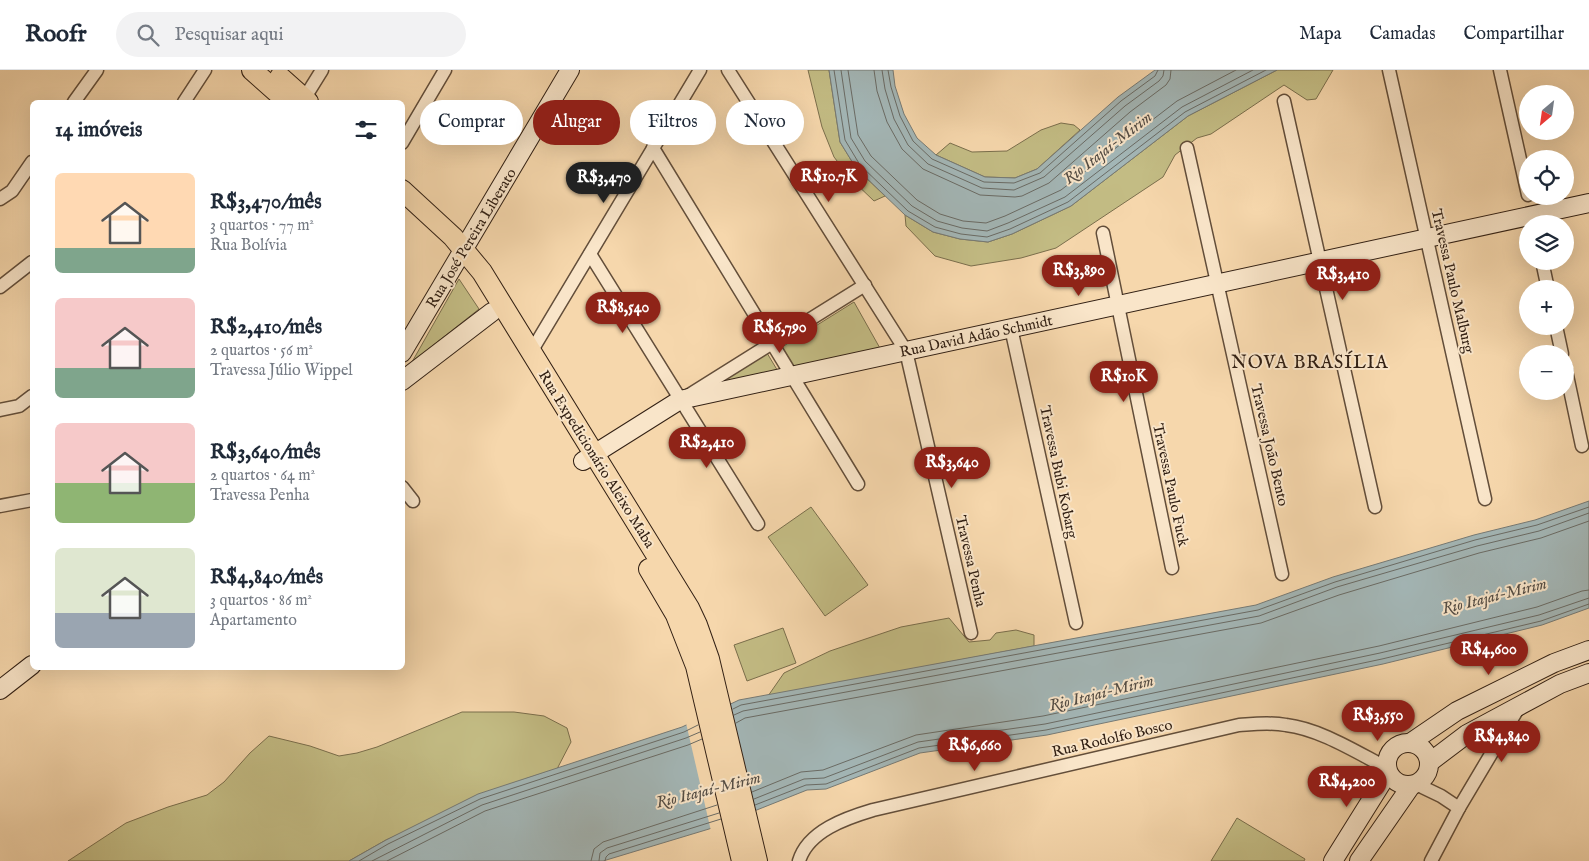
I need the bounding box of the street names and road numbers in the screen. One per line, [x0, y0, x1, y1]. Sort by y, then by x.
street label: Rua José Pereira Liberato [422, 165, 521, 312]
street label: Travessa Paulo Malburg [1427, 207, 1479, 356]
street label: Rua David Adão Schmidt [898, 311, 1054, 362]
street label: Rua Expedicionário Aleixo Maba [534, 367, 659, 552]
street label: Travessa João Bento [1246, 382, 1293, 508]
street label: Travessa Bubi Kobarg [1035, 404, 1082, 541]
street label: Travessa Paulo Fuck [1148, 422, 1193, 549]
street label: Travessa Penha [951, 514, 990, 609]
street label: Rua Rodolfo Bosco [1050, 715, 1174, 762]

